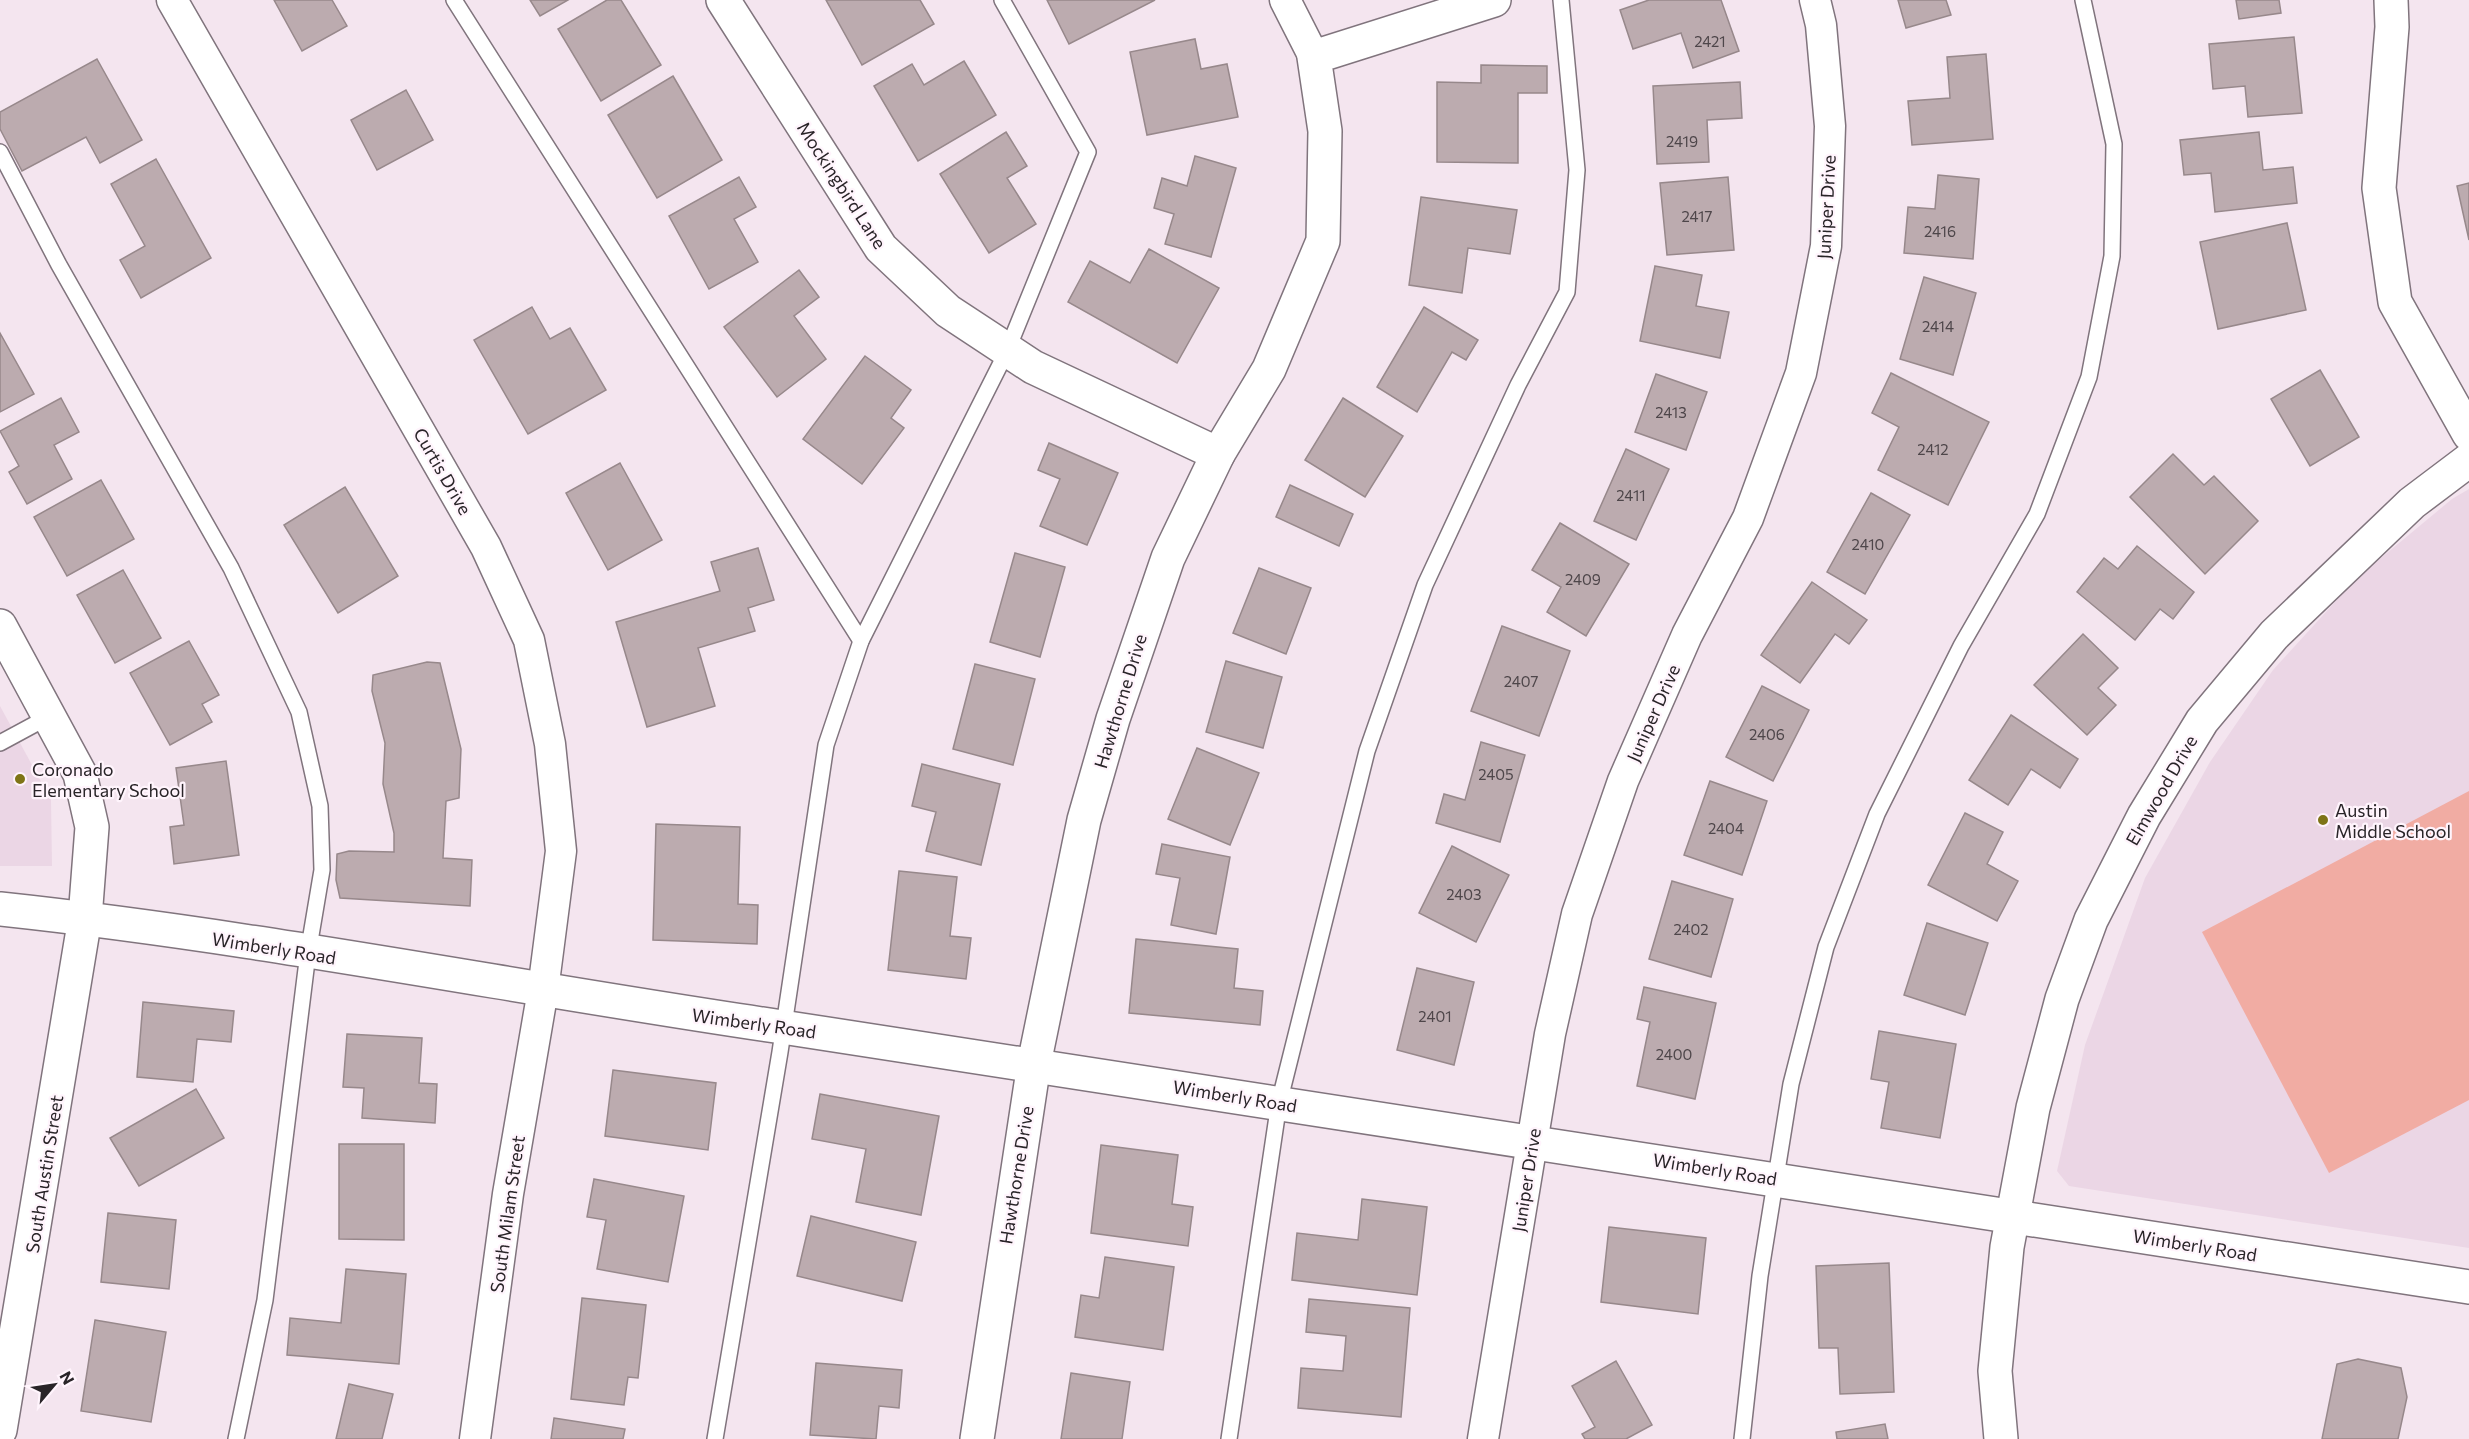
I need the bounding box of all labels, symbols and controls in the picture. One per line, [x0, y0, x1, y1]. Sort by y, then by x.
house number: 2421 [1694, 32, 1726, 50]
street label: Mockingbird Lane [793, 117, 891, 253]
house number: 2419 [1666, 132, 1698, 150]
street label: Juniper Drive [1812, 154, 1840, 260]
house number: 2417 [1682, 207, 1713, 225]
house number: 2416 [1924, 222, 1956, 240]
house number: 2414 [1922, 317, 1954, 335]
house number: 2413 [1655, 403, 1687, 421]
street label: Curtis Drive [409, 424, 477, 518]
house number: 2412 [1917, 440, 1949, 458]
house number: 2411 [1616, 486, 1646, 504]
house number: 2410 [1852, 535, 1884, 553]
house number: 2409 [1565, 570, 1601, 588]
street label: Hawthorne Drive [1089, 631, 1151, 771]
street label: Juniper Drive [1622, 661, 1684, 765]
house number: 2407 [1504, 672, 1538, 690]
house number: 2406 [1749, 725, 1785, 743]
street label: Elmwood Drive [2121, 731, 2201, 849]
place label: Coronado Elementary School [32, 758, 185, 801]
house number: 2405 [1478, 765, 1514, 783]
marker: Coronado Elementary School [13, 772, 27, 786]
place label: Austin Middle School [2335, 799, 2451, 842]
marker: Austin Middle School [2316, 813, 2330, 827]
house number: 2404 [1708, 819, 1744, 837]
house number: 2403 [1446, 885, 1482, 903]
house number: 2402 [1673, 920, 1709, 938]
street label: Wimberly Road [210, 927, 338, 969]
street label: Wimberly Road [690, 1003, 818, 1043]
house number: 2401 [1418, 1007, 1452, 1025]
house number: 2400 [1656, 1045, 1692, 1063]
street label: Wimberly Road [1171, 1075, 1299, 1117]
street label: South Austin Street [21, 1093, 67, 1255]
street label: Hawthorne Drive [994, 1104, 1038, 1246]
street label: Juniper Drive [1507, 1127, 1545, 1233]
street label: South Milam Street [485, 1134, 529, 1294]
street label: Wimberly Road [1651, 1148, 1779, 1190]
street label: Wimberly Road [2131, 1224, 2259, 1266]
north arrow [24, 1355, 84, 1415]
text: N [56, 1368, 79, 1387]

